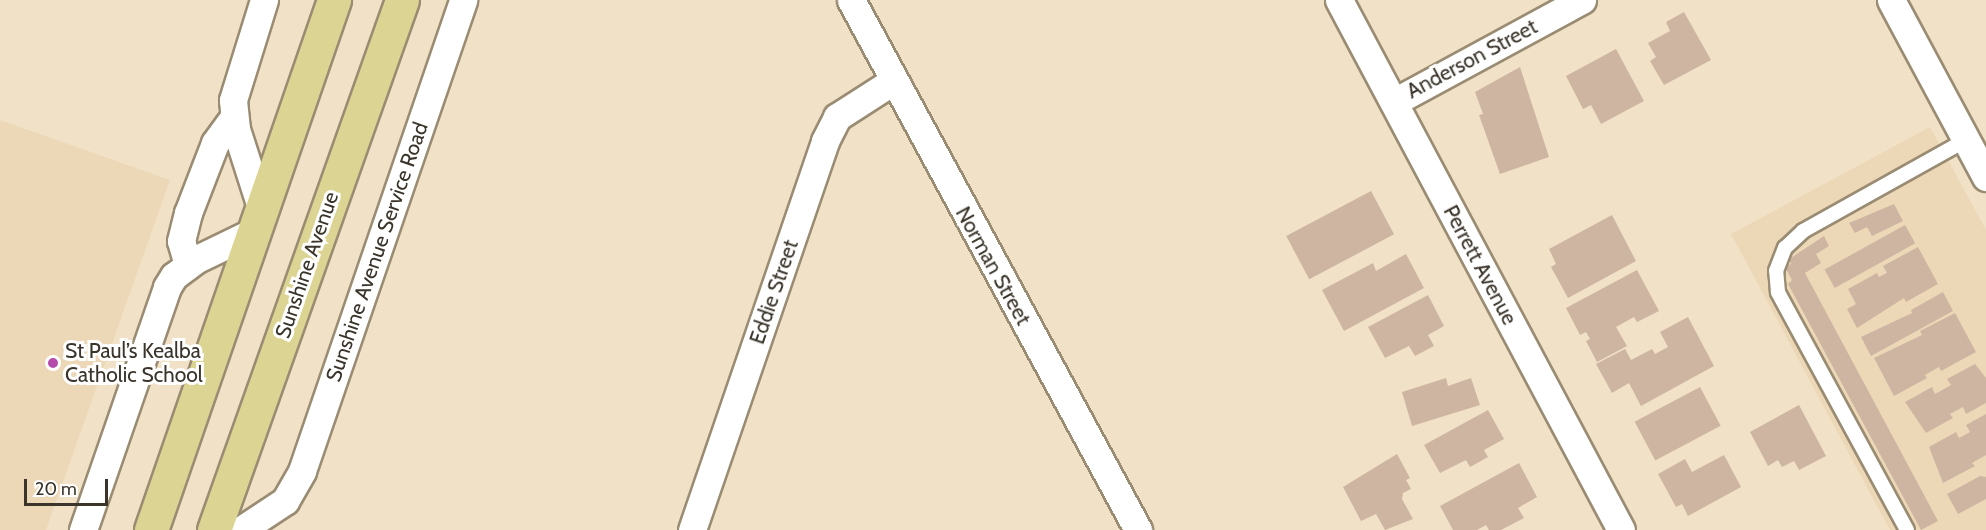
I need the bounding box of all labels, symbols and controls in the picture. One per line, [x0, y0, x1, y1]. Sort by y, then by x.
street label: Anderson Street [1402, 14, 1542, 104]
street label: Sunshine Avenue Service Road [321, 119, 433, 385]
street label: Sunshine Avenue [270, 188, 344, 342]
street label: Perrett Avenue [1438, 201, 1522, 329]
street label: Norman Street [950, 202, 1036, 330]
street label: Eddie Street [744, 237, 804, 347]
place label: St Paul’s Kealba Catholic School [65, 338, 203, 388]
marker: St Paul’s Kealba Catholic School [46, 356, 60, 370]
scale bar [27, 467, 111, 505]
text: 20 m [35, 478, 77, 500]

